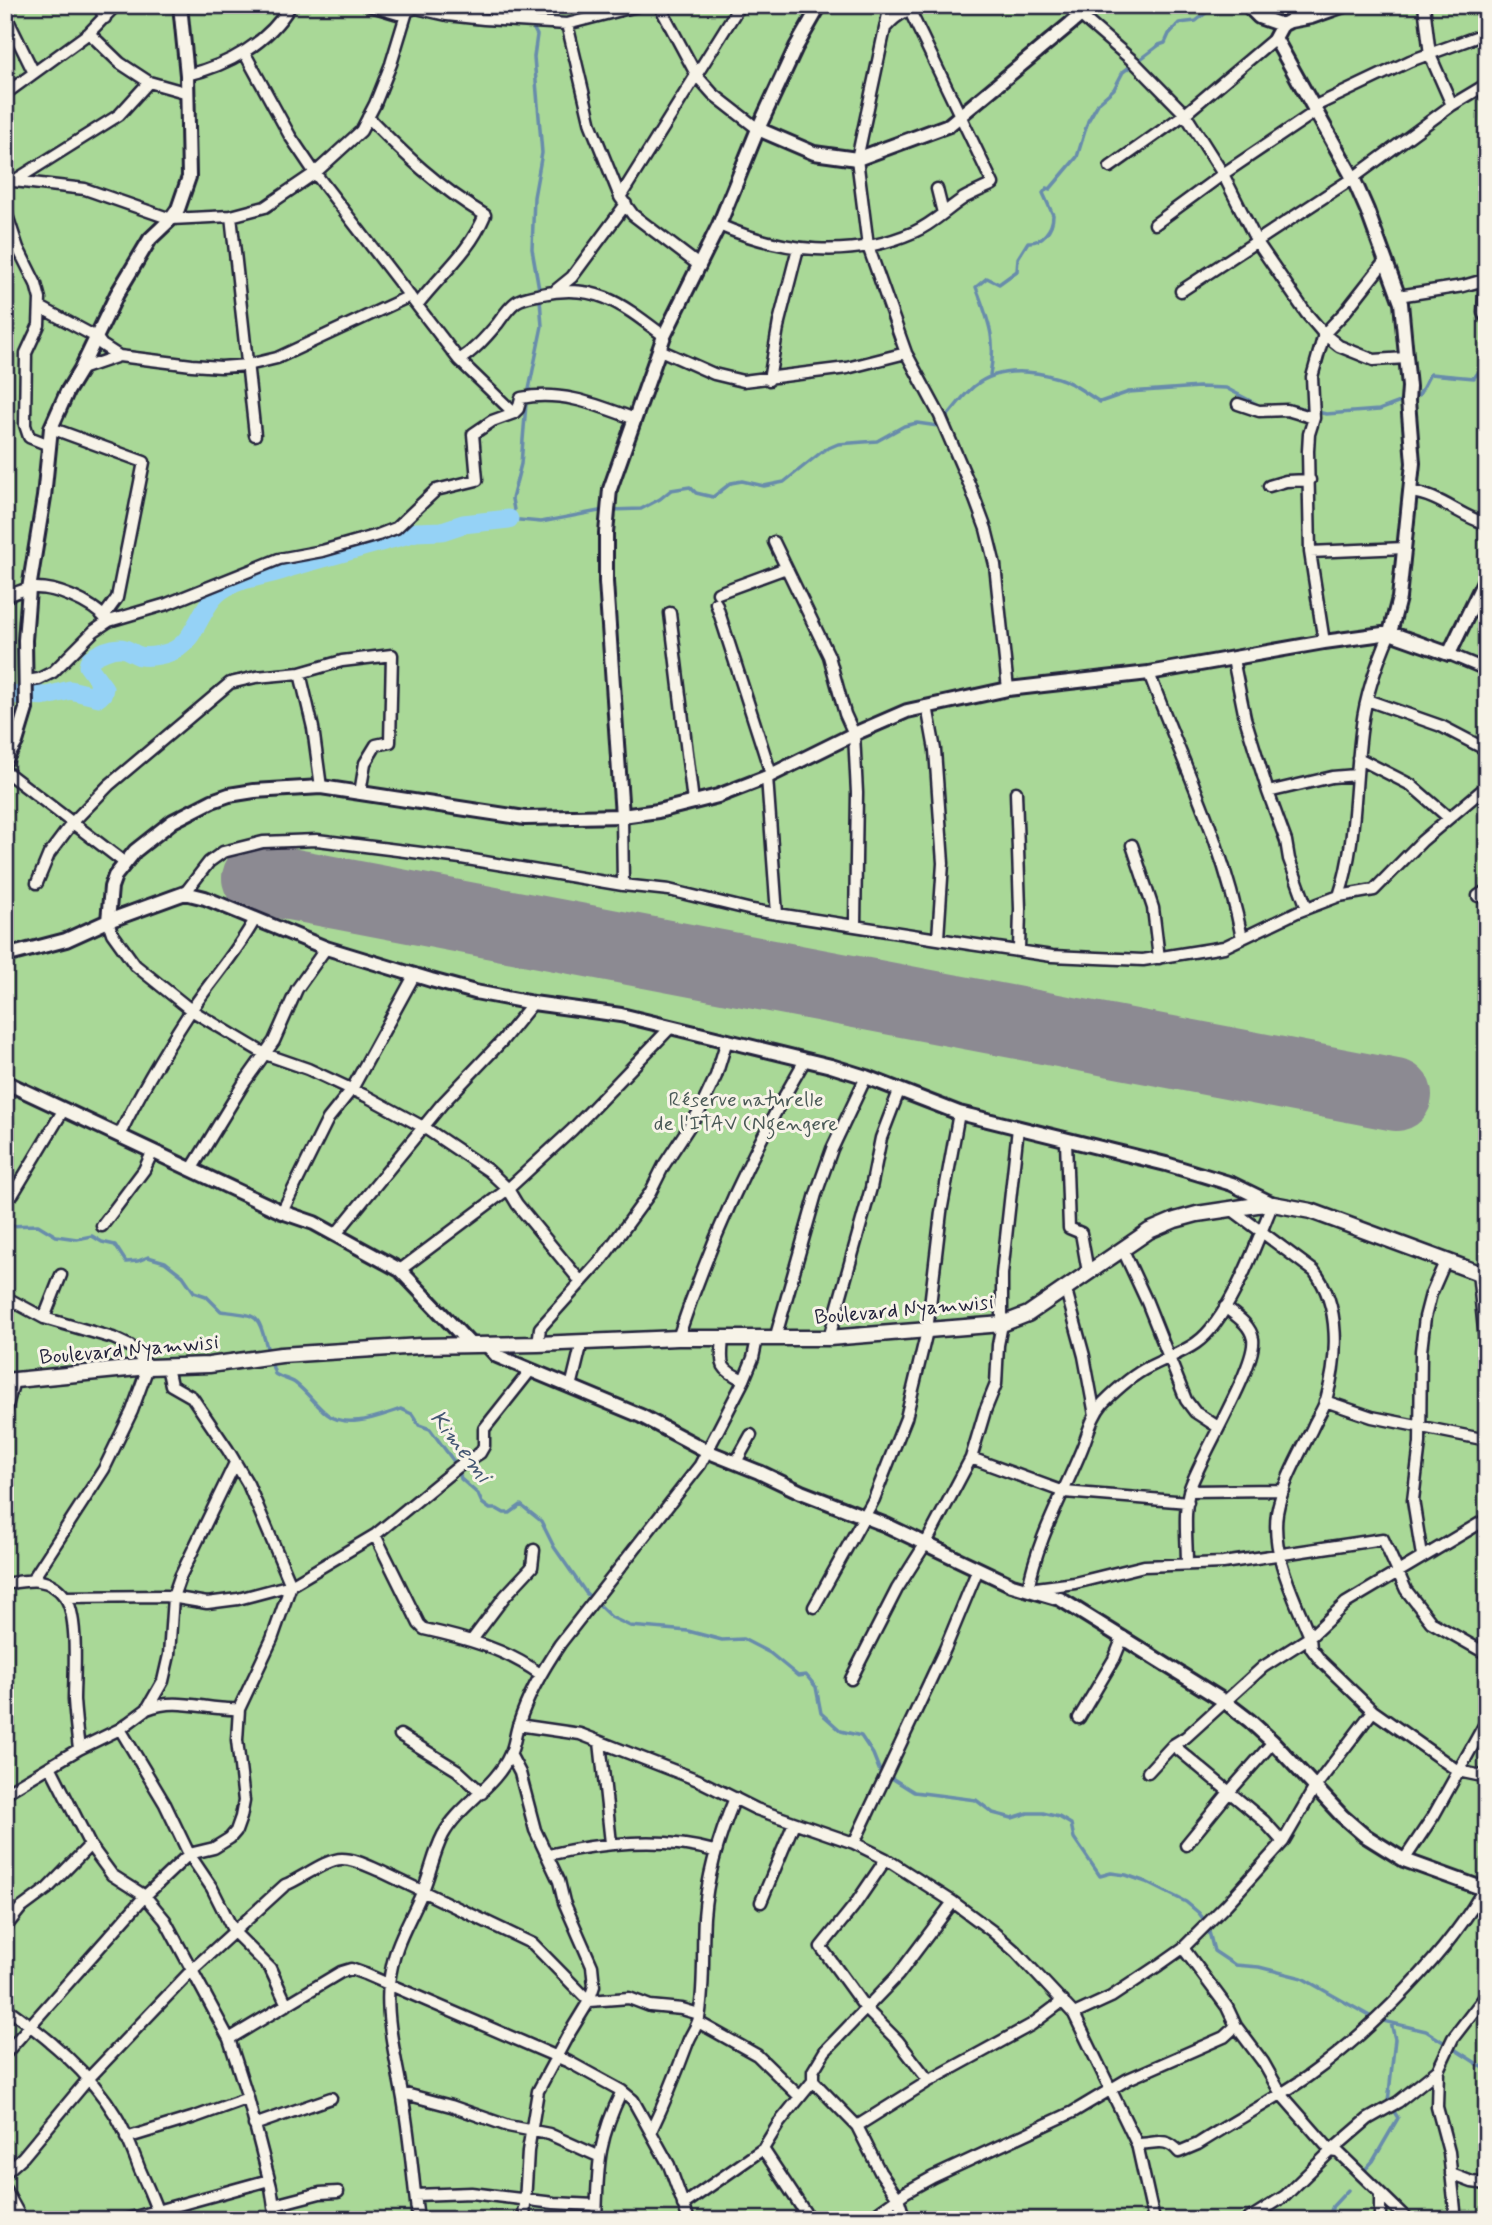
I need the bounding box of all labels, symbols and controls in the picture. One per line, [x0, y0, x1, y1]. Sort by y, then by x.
park label: Réserve naturelle de l'ITAV (Ngengere [654, 1086, 838, 1140]
street label: Boulevard Nyamwisi [813, 1288, 995, 1332]
street label: Boulevard Nyamwisi [38, 1328, 220, 1372]
water label: Kimemi [422, 1405, 499, 1491]

